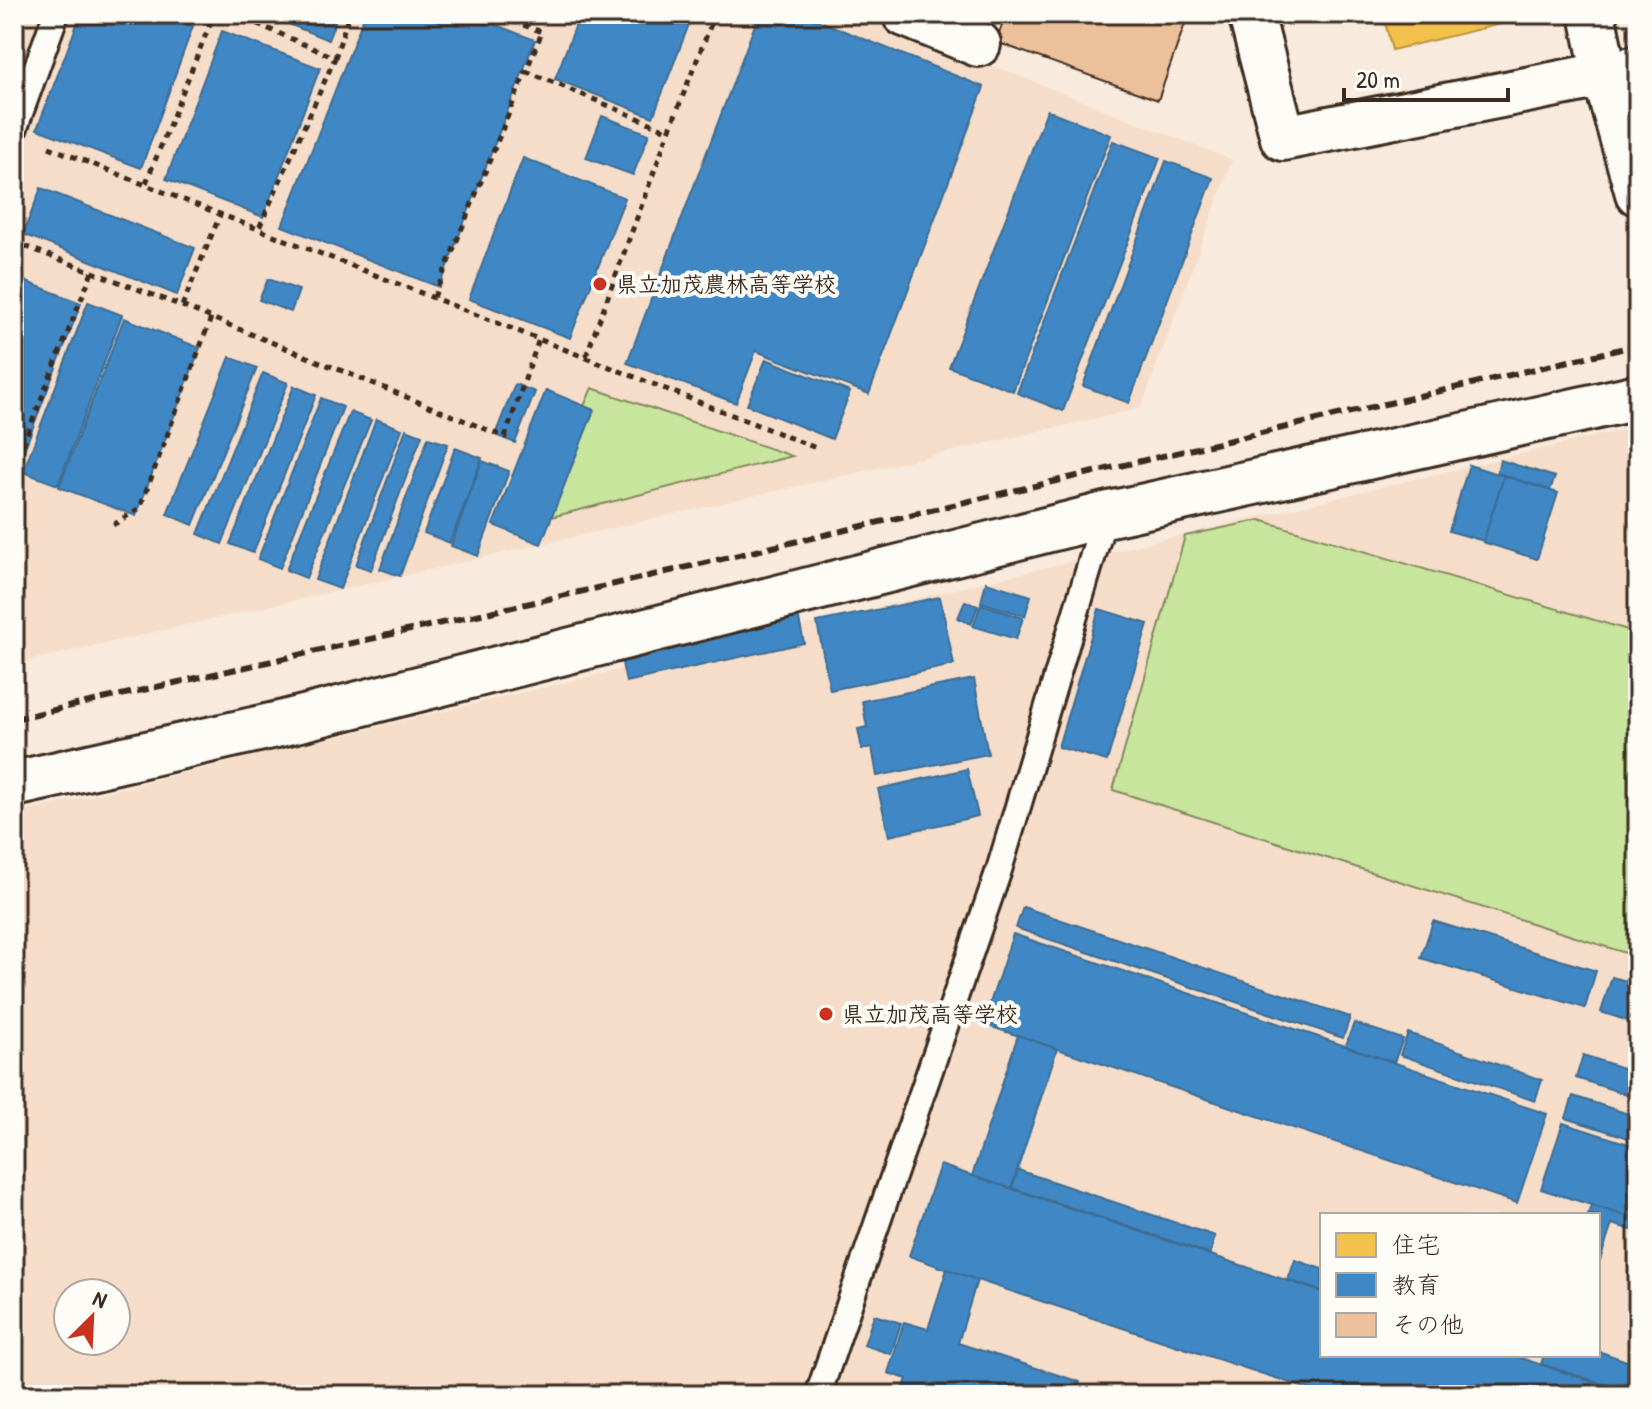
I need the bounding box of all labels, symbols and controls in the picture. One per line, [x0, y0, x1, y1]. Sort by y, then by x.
scale bar [1344, 52, 1508, 102]
text: 20 m [1356, 63, 1400, 95]
place label: 県立加茂農林高等学校 [616, 269, 836, 299]
marker: 県立加茂農林高等学校 [591, 275, 609, 293]
place label: 県立加茂高等学校 [842, 999, 1018, 1029]
marker: 県立加茂高等学校 [817, 1005, 835, 1023]
legend [1320, 1213, 1600, 1357]
text: 住宅 [1392, 1228, 1440, 1260]
text: 教育 [1392, 1268, 1440, 1300]
north arrow [52, 1277, 132, 1357]
text: N [89, 1283, 112, 1315]
text: その他 [1392, 1308, 1464, 1340]

